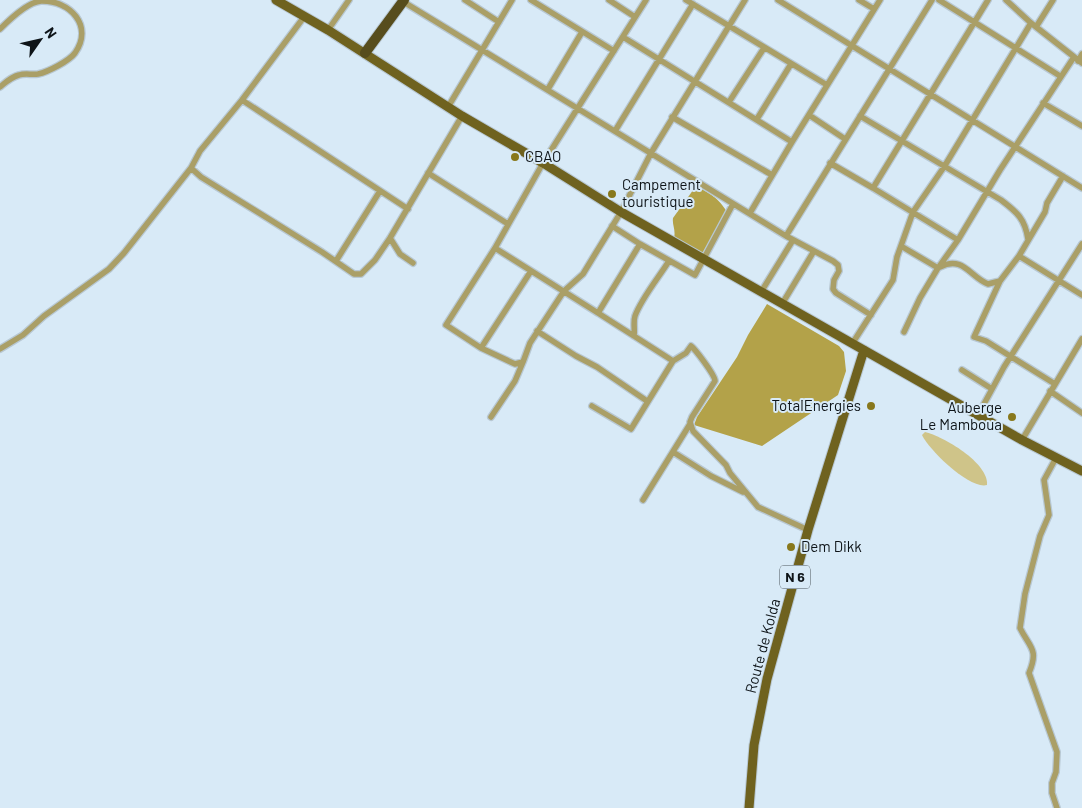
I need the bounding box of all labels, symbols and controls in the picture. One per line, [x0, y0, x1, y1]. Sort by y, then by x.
north arrow [15, 15, 65, 65]
text: N [42, 24, 61, 41]
place label: CBAO [525, 147, 561, 165]
marker: CBAO [509, 151, 521, 163]
place label: Campement touristique [622, 175, 701, 210]
marker: Campement touristique [606, 188, 618, 200]
place label: TotalEnergies [772, 396, 861, 414]
place label: Auberge Le Mamboua [920, 398, 1002, 433]
marker: TotalEnergies [865, 400, 877, 412]
marker: Auberge Le Mamboua [1006, 411, 1018, 423]
place label: Dem Dikk [801, 537, 862, 555]
marker: Dem Dikk [785, 541, 797, 553]
road number: N 6 [780, 566, 810, 588]
street label: Route de Kolda [741, 596, 783, 695]

